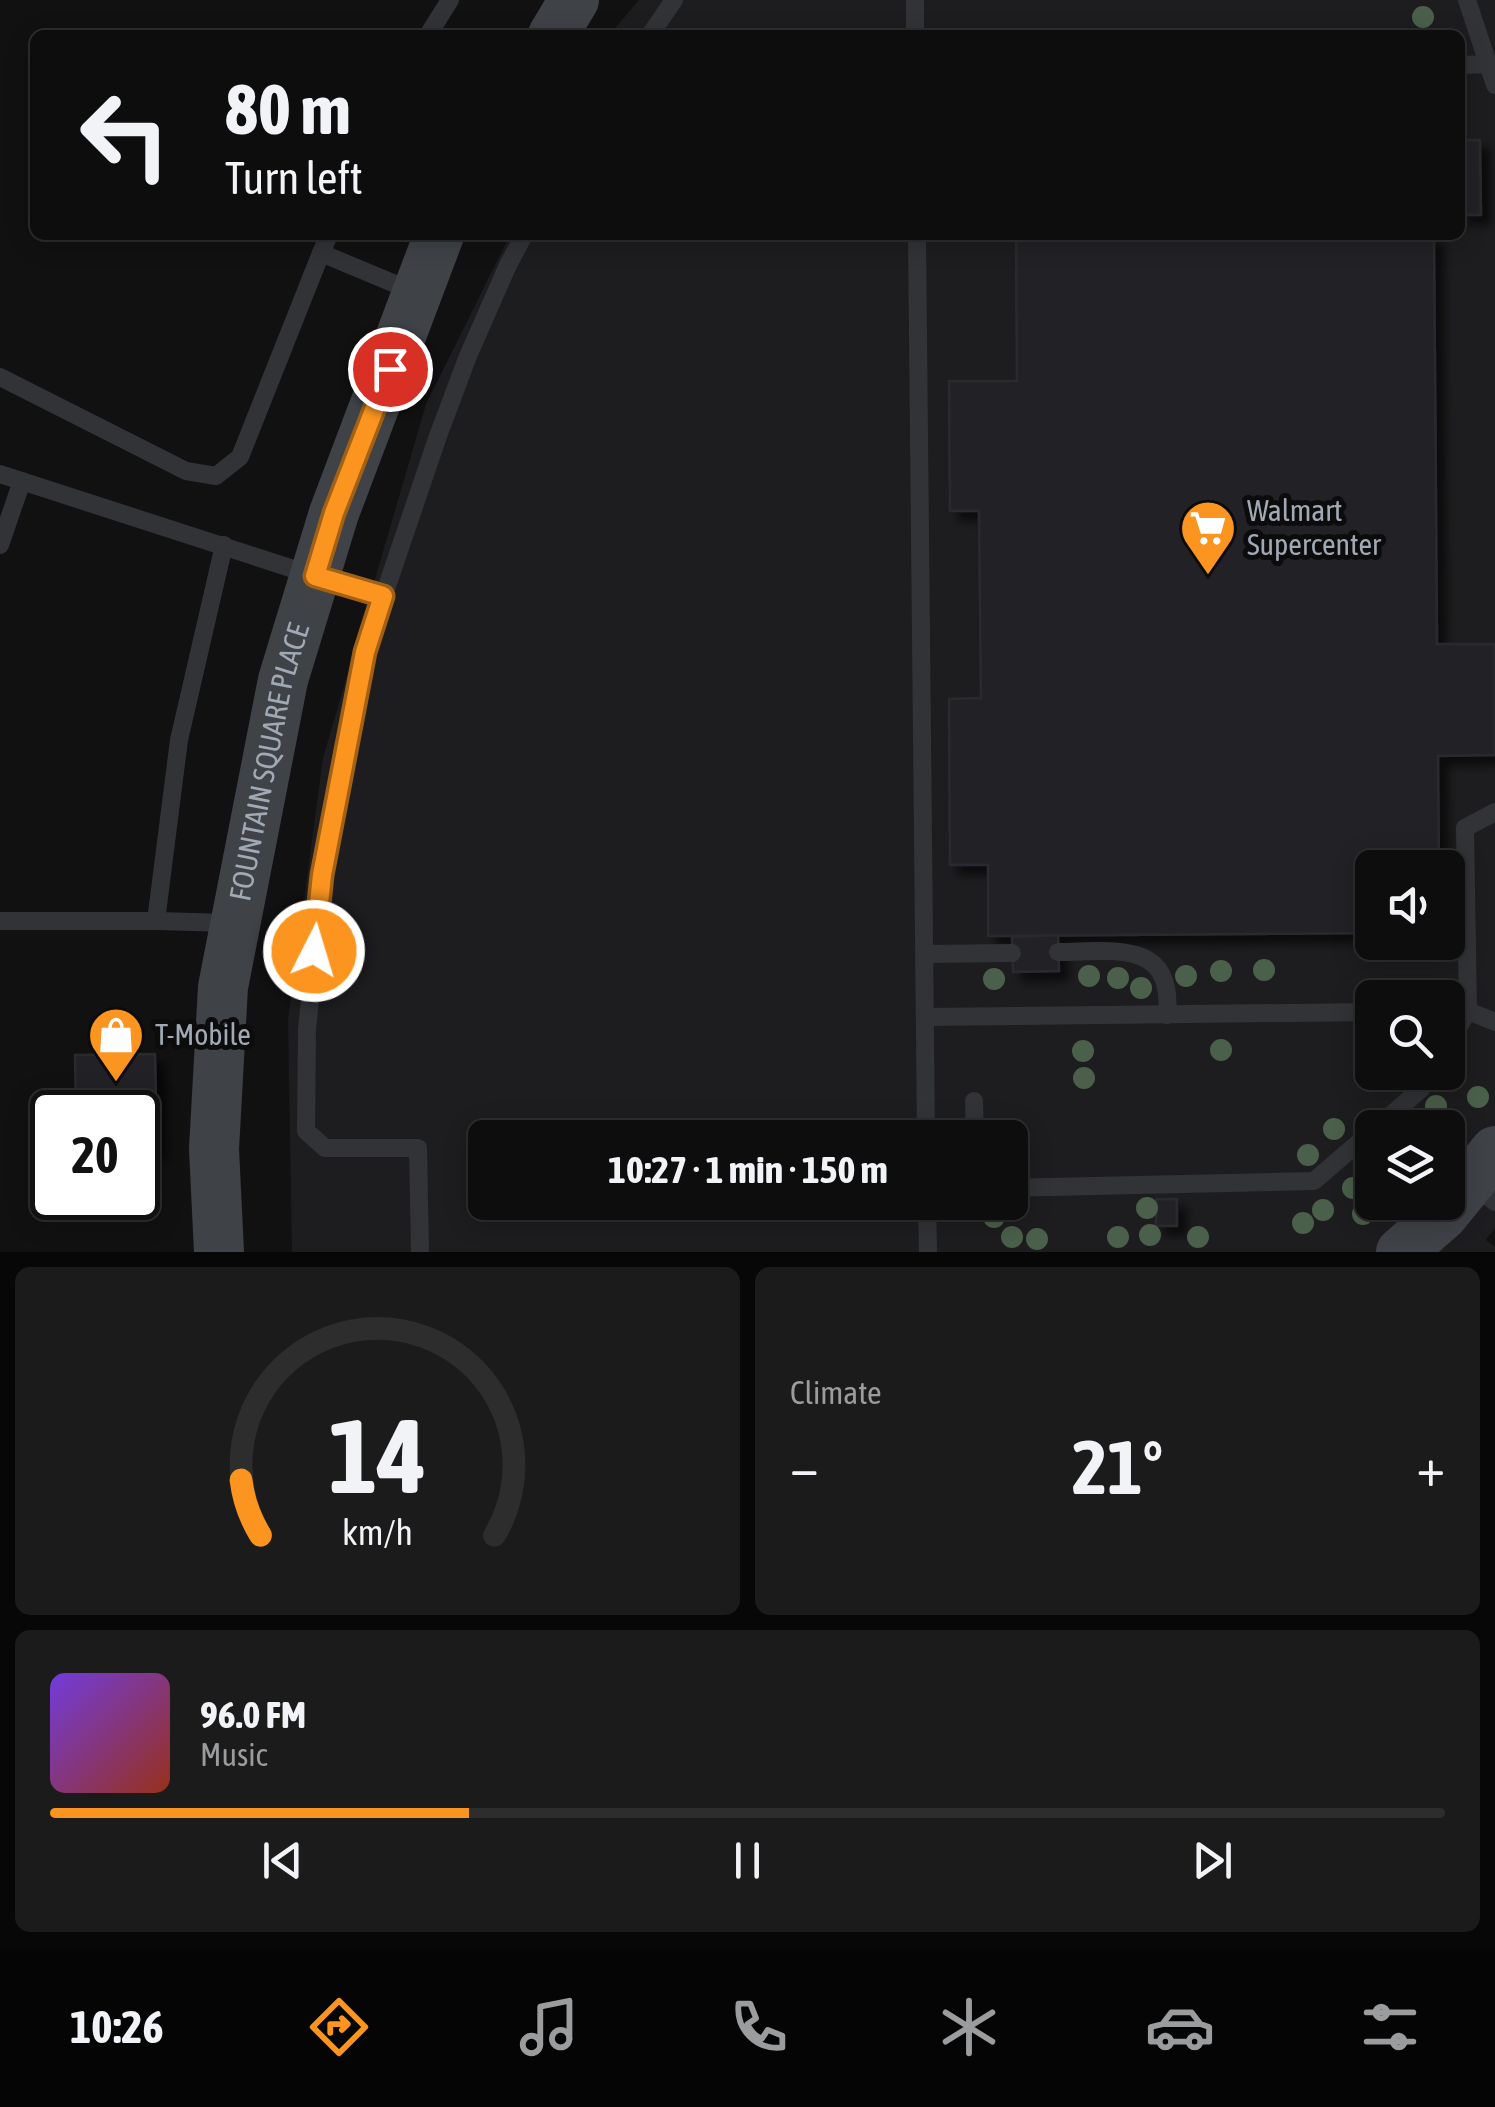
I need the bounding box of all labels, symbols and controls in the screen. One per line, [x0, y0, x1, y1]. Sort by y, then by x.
text: 80 m [225, 69, 351, 149]
icon: left [60, 70, 190, 200]
text: Turn left [225, 152, 363, 204]
pin [348, 327, 433, 412]
icon: arrive [363, 342, 418, 397]
place label: Walmart Supercenter [1247, 493, 1382, 561]
supermarket icon: Walmart Supercenter [1178, 498, 1238, 577]
street label: FOUNTAIN SQUARE PLACE [222, 619, 315, 904]
map controls [1355, 850, 1465, 1220]
button: sound [1355, 850, 1465, 960]
position arrow [262, 899, 366, 1003]
button: search [1355, 980, 1465, 1090]
shop icon: T-Mobile [86, 1005, 146, 1084]
place label: T-Mobile [155, 1017, 251, 1051]
speed limit sign: 20 [30, 1090, 160, 1220]
button: layers [1355, 1110, 1465, 1220]
text: 10:27 · 1 min · 150 m [608, 1148, 888, 1191]
text: Climate [790, 1374, 882, 1411]
text: 14 [329, 1396, 426, 1515]
text: 21° [1072, 1424, 1163, 1510]
text: − [790, 1435, 819, 1498]
text: + [1416, 1435, 1445, 1498]
text: km/h [342, 1512, 413, 1553]
text: 96.0 FM [200, 1693, 306, 1736]
text: Music [200, 1736, 267, 1773]
icon: previous [255, 1833, 310, 1888]
icon: pause [720, 1833, 775, 1888]
icon: next [1185, 1833, 1240, 1888]
icon: directions [304, 1992, 374, 2062]
icon: music [514, 1992, 584, 2062]
icon: phone [724, 1992, 794, 2062]
icon: climate [934, 1992, 1004, 2062]
icon: car [1145, 1992, 1215, 2062]
icon: filters [1355, 1992, 1425, 2062]
text: 10:26 [70, 2001, 164, 2053]

